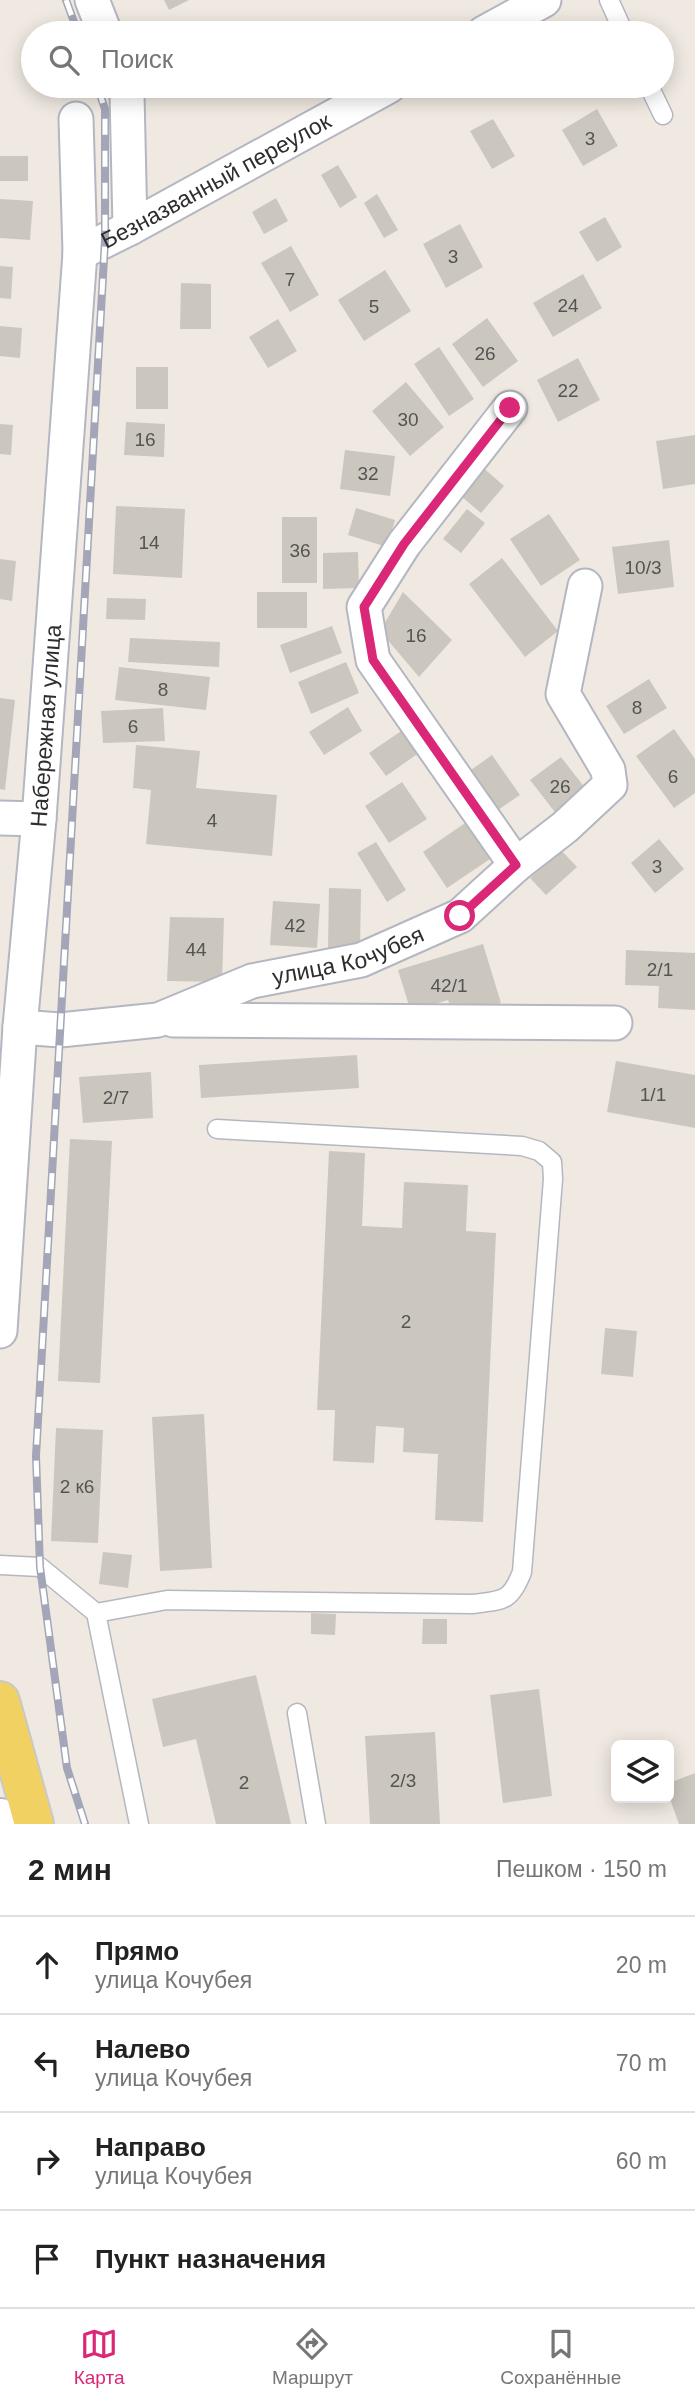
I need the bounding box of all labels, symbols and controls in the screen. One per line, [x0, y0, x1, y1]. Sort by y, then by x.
search box [21, 21, 674, 98]
icon: search [45, 41, 83, 79]
text: Поиск [101, 44, 173, 74]
street label: Безназванный переулок [97, 107, 336, 253]
house number: 3 [585, 128, 595, 149]
house number: 3 [448, 246, 458, 267]
house number: 7 [285, 269, 295, 290]
house number: 24 [557, 295, 579, 316]
house number: 5 [369, 296, 379, 317]
house number: 26 [474, 343, 496, 364]
house number: 22 [557, 380, 579, 401]
route end [494, 392, 525, 423]
house number: 30 [397, 409, 419, 430]
house number: 16 [134, 429, 156, 450]
house number: 32 [357, 463, 379, 484]
house number: 14 [138, 532, 160, 553]
house number: 36 [289, 540, 311, 561]
house number: 10/3 [625, 557, 661, 578]
street label: Набережная улица [25, 623, 66, 828]
house number: 16 [405, 625, 427, 646]
house number: 8 [158, 679, 168, 700]
house number: 8 [632, 697, 642, 718]
house number: 6 [128, 716, 138, 737]
house number: 6 [668, 766, 678, 787]
house number: 26 [549, 776, 571, 797]
house number: 4 [207, 810, 218, 831]
house number: 3 [652, 856, 662, 877]
route start [444, 900, 475, 931]
house number: 42 [284, 915, 306, 936]
street label: улица Кочубея [270, 921, 428, 990]
house number: 44 [185, 939, 207, 960]
house number: 2/1 [647, 959, 673, 980]
house number: 42/1 [431, 975, 467, 996]
house number: 1/1 [640, 1084, 666, 1105]
house number: 2/7 [103, 1087, 129, 1108]
house number: 2 [401, 1311, 411, 1332]
house number: 2 к6 [60, 1476, 94, 1497]
map controls [611, 1740, 674, 1803]
button: layers [611, 1740, 674, 1803]
house number: 2/3 [390, 1770, 416, 1791]
house number: 2 [239, 1772, 249, 1793]
text: 2 мин [28, 1853, 112, 1886]
text: Пешком · 150 m [496, 1856, 667, 1882]
text: Прямо [95, 1936, 179, 1966]
icon: ahead [28, 1946, 66, 1984]
text: 20 m [616, 1952, 667, 1978]
text: улица Кочубея [95, 1967, 252, 1993]
text: Налево [95, 2034, 190, 2064]
icon: left [28, 2044, 66, 2082]
text: 70 m [616, 2050, 667, 2076]
text: улица Кочубея [95, 2065, 252, 2091]
text: Направо [95, 2132, 206, 2162]
icon: right [28, 2142, 66, 2180]
text: 60 m [616, 2148, 667, 2174]
text: улица Кочубея [95, 2163, 252, 2189]
icon: arrive [28, 2240, 66, 2278]
text: Пункт назначения [95, 2244, 326, 2274]
tab: Карта [74, 2325, 125, 2389]
tab: Маршрут [272, 2325, 353, 2389]
tab: Сохранённые [500, 2325, 621, 2389]

